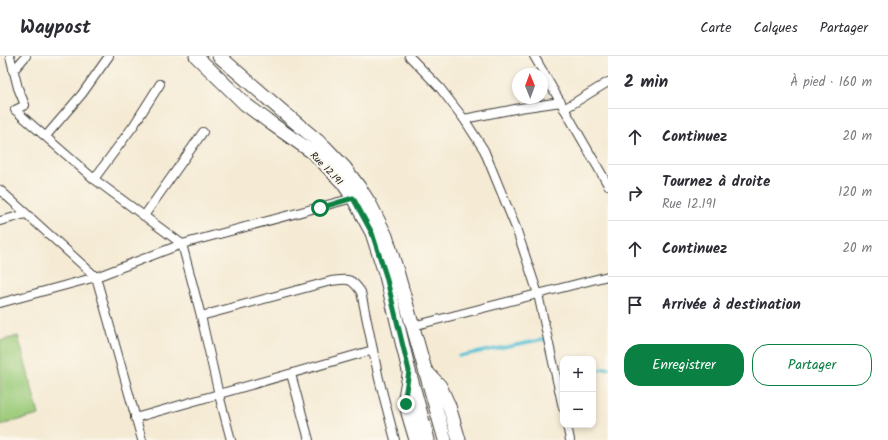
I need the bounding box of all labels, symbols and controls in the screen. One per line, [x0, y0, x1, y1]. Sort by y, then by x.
text: Waypost [20, 13, 91, 43]
text: Carte [700, 17, 732, 39]
text: Calques [754, 17, 798, 39]
text: Partager [820, 17, 868, 39]
north arrow [512, 68, 548, 104]
text: 2 min [624, 69, 668, 96]
text: À pied · 160 m [790, 72, 872, 93]
text: Continuez [662, 125, 727, 149]
icon: ahead [624, 126, 646, 148]
text: 20 m [842, 126, 872, 147]
street label: Rue 12.191 [306, 148, 346, 189]
text: Tournez à droite [662, 170, 770, 194]
icon: right [624, 182, 646, 204]
text: 120 m [838, 182, 872, 203]
text: Rue 12.191 [662, 194, 716, 215]
route start [311, 199, 329, 217]
text: Continuez [662, 237, 727, 261]
icon: ahead [624, 238, 646, 260]
text: 20 m [842, 238, 872, 259]
text: Arrivée à destination [662, 293, 801, 317]
icon: arrive [624, 294, 646, 316]
button: Enregistrer [624, 344, 744, 386]
button: Partager [752, 344, 872, 386]
map controls [560, 356, 596, 428]
button: + [560, 356, 596, 392]
button: − [560, 392, 596, 428]
route end [397, 395, 415, 413]

